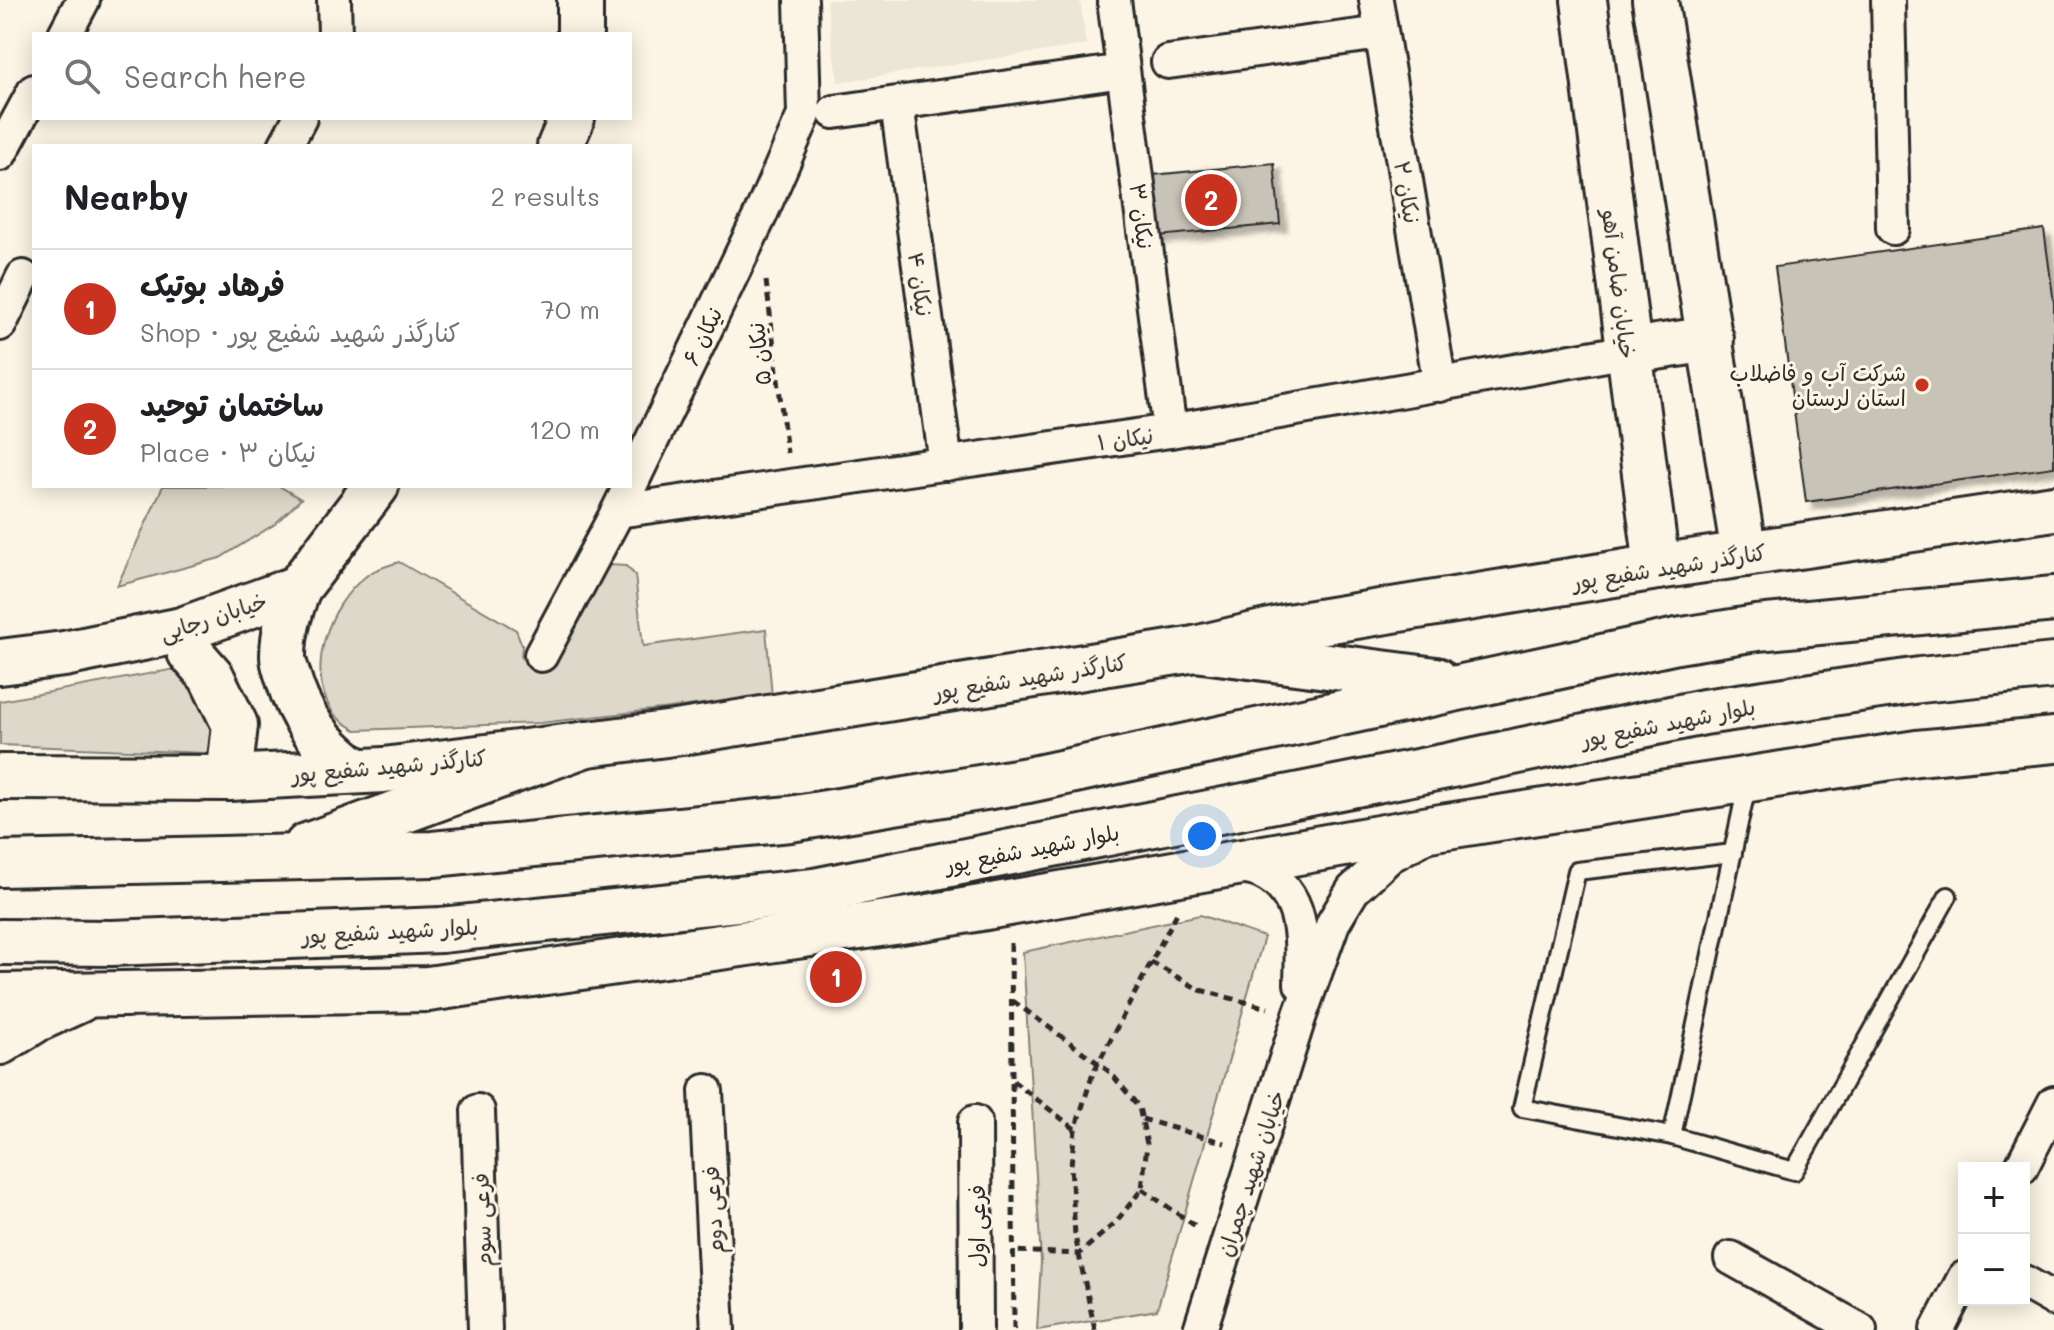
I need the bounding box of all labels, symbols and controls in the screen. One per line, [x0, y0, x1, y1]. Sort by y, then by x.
search box [32, 32, 632, 120]
icon: search [60, 54, 104, 98]
text: Search here [124, 56, 307, 96]
street label: نیکان ۲ [1388, 158, 1428, 226]
pin: 2 [1185, 170, 1237, 230]
text: Nearby [64, 174, 189, 219]
text: 2 results [491, 179, 600, 213]
street label: نیکان ۳ [1124, 181, 1160, 251]
street label: خیابان ضامن آهو [1596, 206, 1644, 360]
street label: نیکان ۴ [902, 250, 940, 318]
text: فرهاد بوتیک [140, 264, 285, 304]
text: 1 [84, 292, 96, 326]
text: 70 m [540, 292, 600, 326]
street label: نیکان ۶ [676, 302, 728, 370]
text: Shop · کنارگذر شهید شفیع پور [140, 315, 460, 349]
street label: نیکان ۵ [741, 321, 777, 387]
place label: شرکت آب و فاضلاب استان لرستان [1730, 358, 1906, 412]
marker: شرکت آب و فاضلاب استان لرستان [1913, 376, 1931, 394]
text: ساختمان توحید [140, 384, 324, 424]
text: 2 [83, 412, 97, 446]
text: 120 m [529, 412, 600, 446]
street label: نیکان ۱ [1095, 420, 1155, 456]
text: Place · نیکان ۳ [140, 435, 316, 469]
street label: کنارگذر شهید شفیع پور [1568, 536, 1768, 598]
street label: خیابان رجایی [156, 585, 271, 648]
street label: کنارگذر شهید شفیع پور [929, 646, 1129, 708]
street label: بلوار شهید شفیع پور [1576, 691, 1758, 755]
street label: کنارگذر شهید شفیع پور [288, 742, 488, 790]
your location [1182, 816, 1222, 856]
street label: بلوار شهید شفیع پور [940, 817, 1122, 881]
street label: بلوار شهید شفیع پور [299, 911, 479, 951]
pin: 1 [810, 947, 862, 1007]
street label: خیابان شهید چمران [1209, 1086, 1291, 1260]
map controls [1958, 1162, 2030, 1306]
button: + [1958, 1162, 2030, 1234]
street label: فرعی دوم [695, 1165, 733, 1255]
street label: فرعی سوم [465, 1172, 501, 1268]
street label: فرعی اول [962, 1185, 992, 1267]
button: − [1958, 1234, 2030, 1306]

